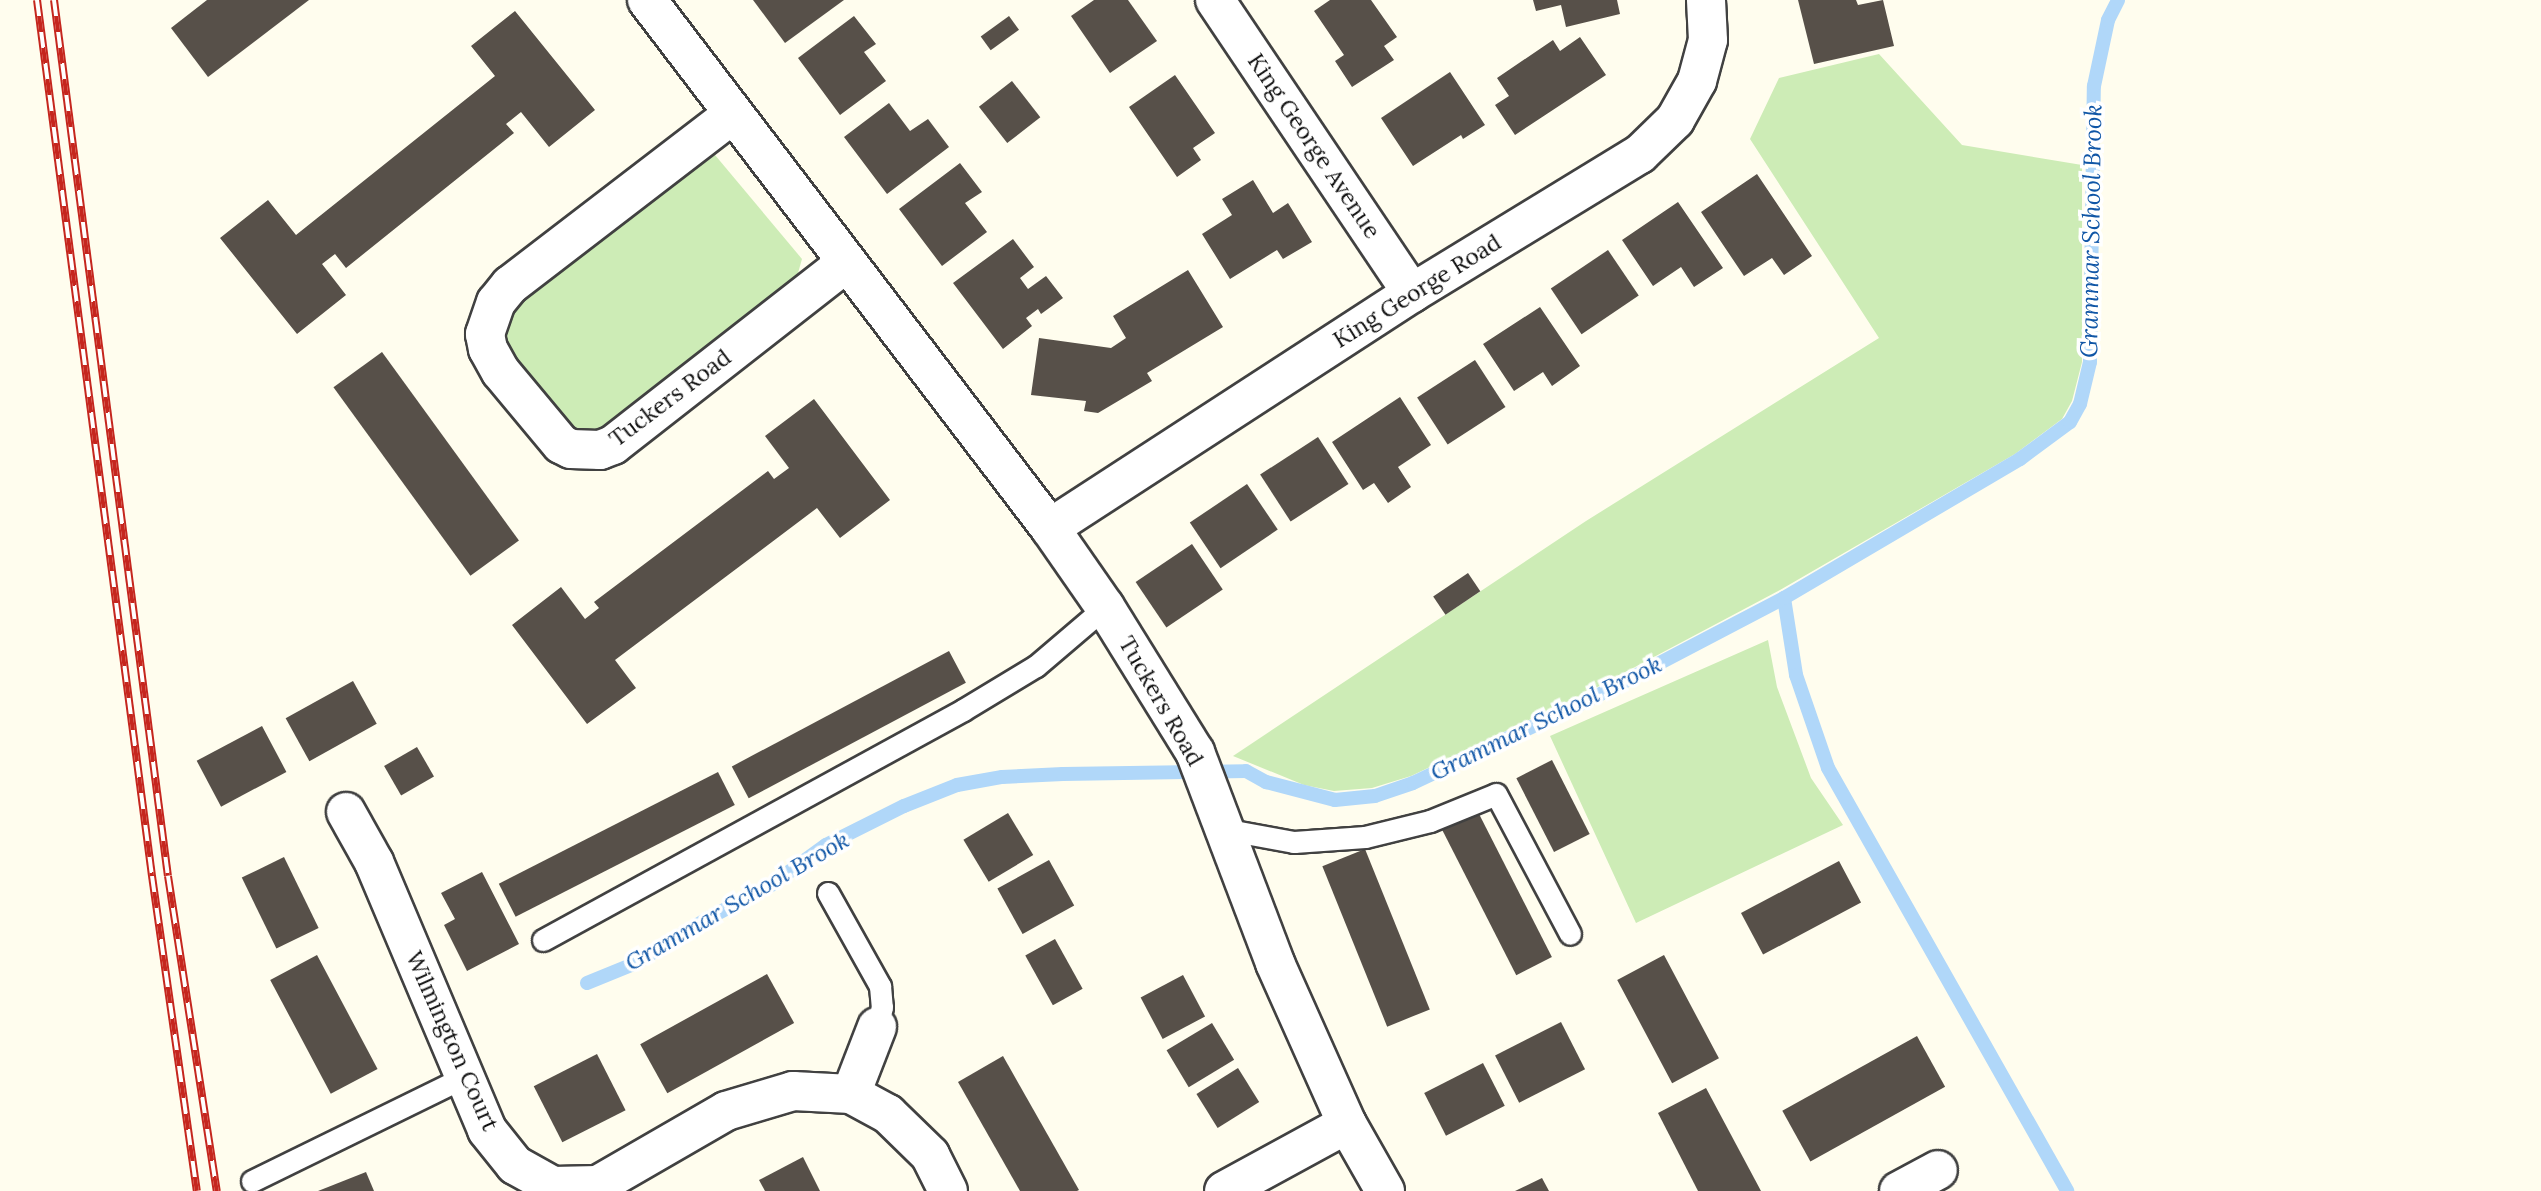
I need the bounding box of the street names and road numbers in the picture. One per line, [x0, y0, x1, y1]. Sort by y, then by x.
street label: King George Avenue [1242, 48, 1386, 244]
street label: King George Road [1328, 228, 1506, 354]
street label: Tuckers Road [604, 343, 736, 453]
street label: Tuckers Road [1113, 631, 1209, 771]
street label: Wilmington Court [400, 947, 504, 1135]

